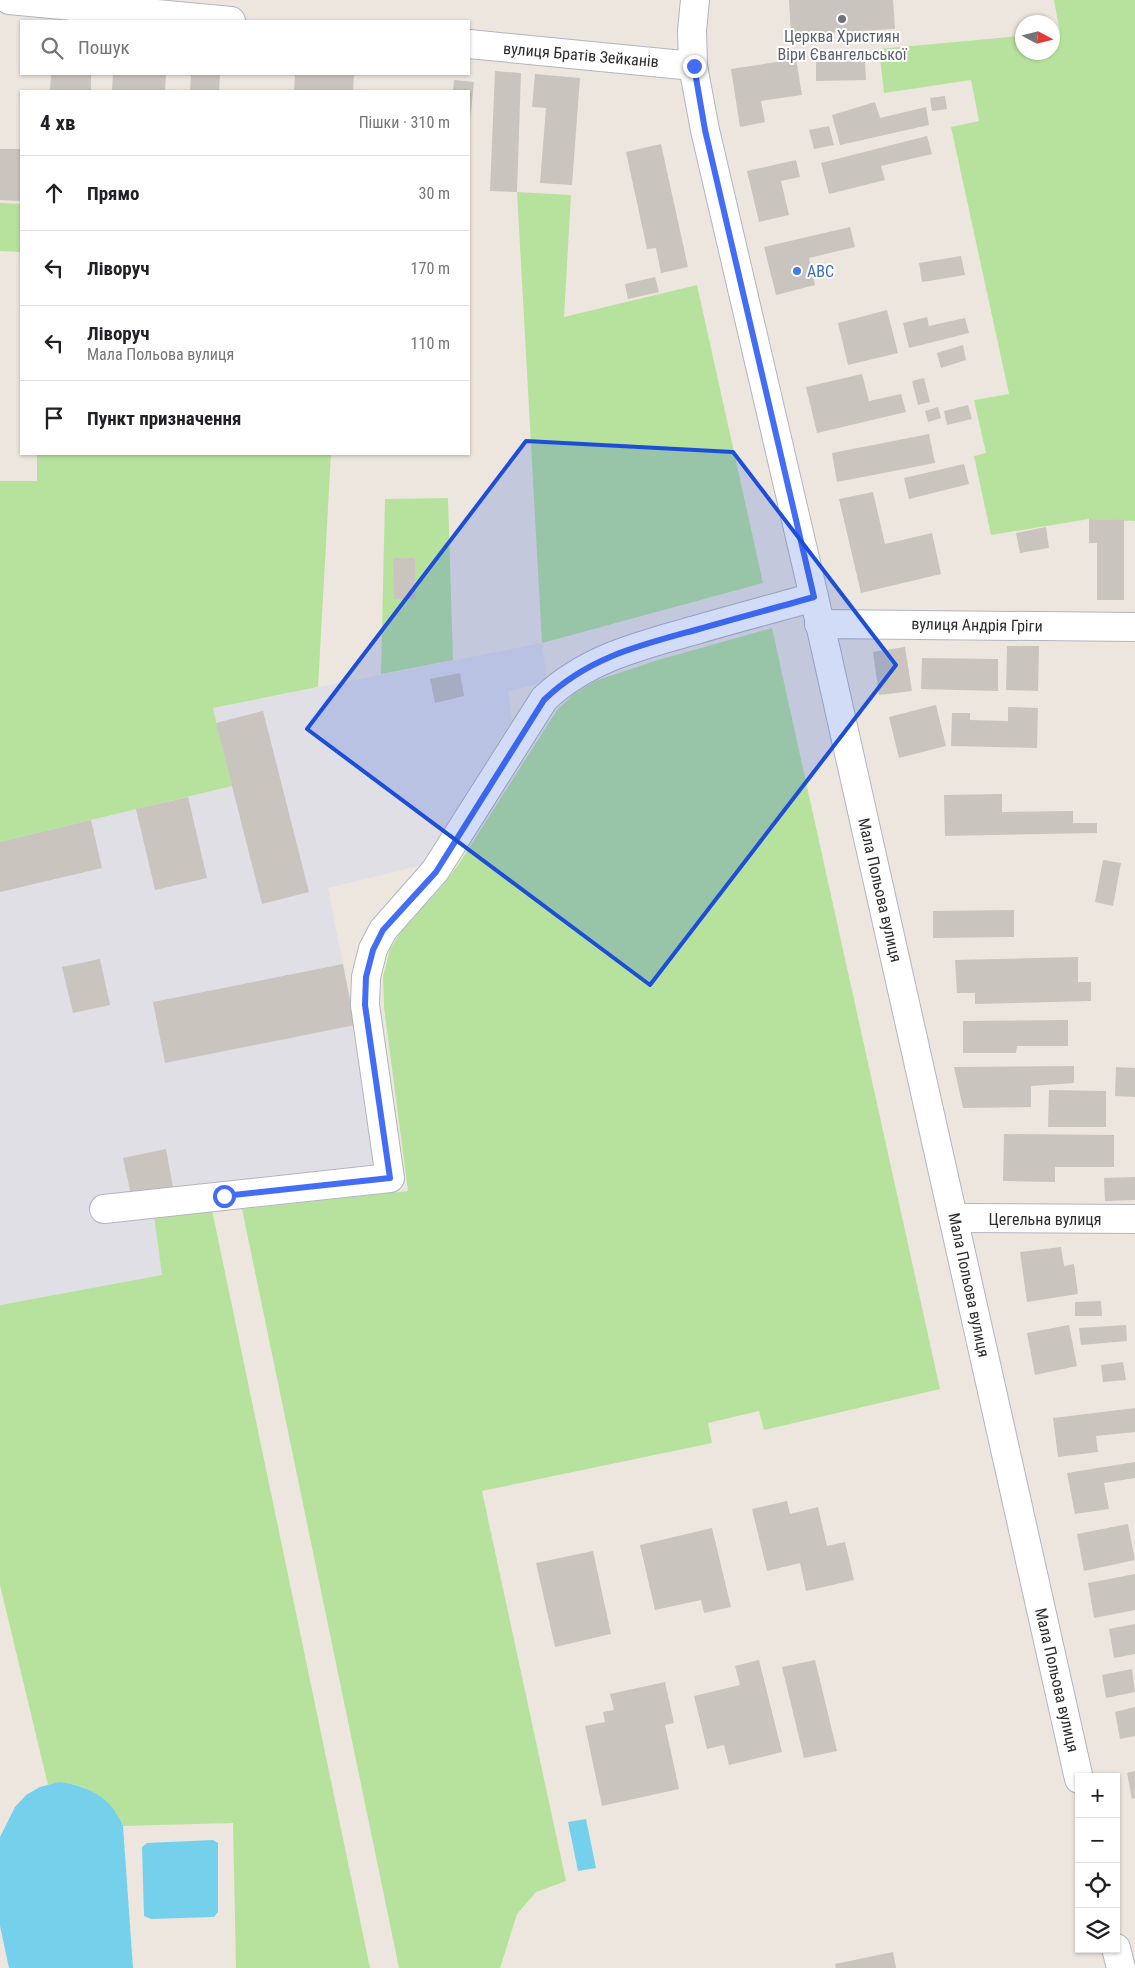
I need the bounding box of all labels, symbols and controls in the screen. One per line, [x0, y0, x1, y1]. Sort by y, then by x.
marker: Церква Християн Віри Євангельської [836, 13, 848, 25]
north arrow [1015, 15, 1060, 60]
search box [20, 20, 470, 75]
place label: Церква Християн Віри Євангельської [778, 27, 908, 64]
icon: search [38, 34, 66, 62]
text: Пошук [78, 36, 130, 59]
street label: вулиця Братів Зейканів [502, 39, 660, 71]
route end [683, 55, 706, 78]
text: 4 хв [40, 111, 75, 135]
text: Пішки · 310 m [359, 113, 450, 132]
icon: ahead [40, 179, 68, 207]
text: Прямо [87, 182, 140, 205]
text: 30 m [418, 184, 450, 203]
icon: left [40, 254, 68, 282]
text: Ліворуч [87, 257, 149, 280]
text: 170 m [411, 259, 450, 278]
place label: ABC [807, 262, 834, 281]
marker: ABC [791, 265, 803, 277]
text: Ліворуч [87, 322, 149, 345]
icon: left [40, 329, 68, 357]
text: 110 m [411, 334, 450, 353]
text: Мала Польова вулиця [87, 345, 234, 364]
icon: arrive [40, 404, 68, 432]
text: Пункт призначення [87, 407, 241, 430]
street label: вулиця Андрія Гріги [911, 614, 1043, 636]
street label: Мала Польова вулиця [854, 816, 906, 964]
route start [213, 1185, 236, 1208]
street label: Цегельна вулиця [988, 1210, 1102, 1229]
street label: Мала Польова вулиця [944, 1211, 994, 1359]
street label: Мала Польова вулиця [1031, 1606, 1083, 1754]
map controls [1075, 1773, 1120, 1953]
button: + [1075, 1773, 1120, 1818]
button: − [1075, 1818, 1120, 1863]
button: locate [1075, 1863, 1120, 1908]
button: layers [1075, 1908, 1120, 1953]

